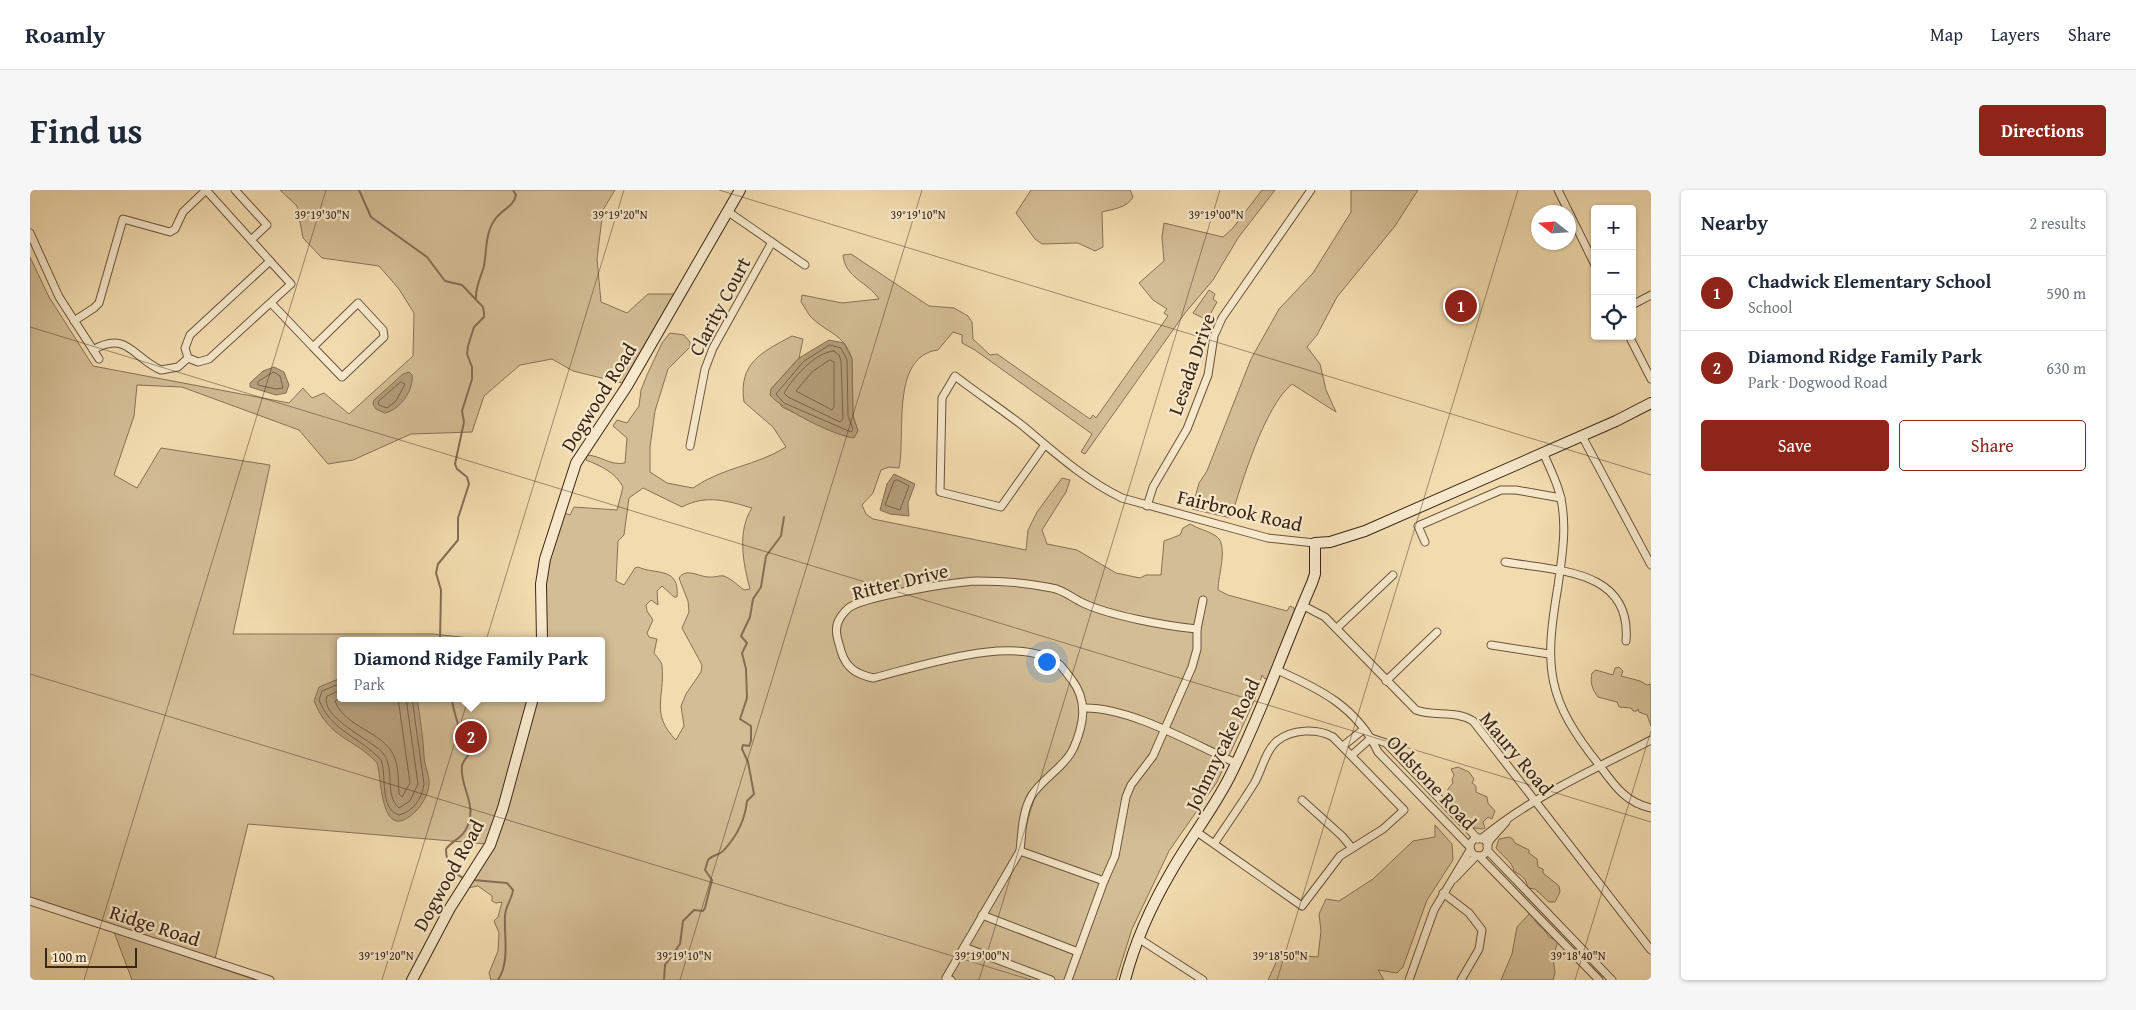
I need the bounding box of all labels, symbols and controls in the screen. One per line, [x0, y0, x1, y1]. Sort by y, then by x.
text: Roamly [25, 17, 105, 52]
text: Map [1930, 21, 1963, 48]
text: Layers [1991, 21, 2040, 48]
text: Share [2068, 21, 2111, 48]
text: Find us [30, 105, 143, 156]
button: Directions [1979, 105, 2106, 156]
north arrow [1531, 205, 1576, 250]
map controls [1591, 205, 1636, 340]
button: + [1591, 205, 1636, 250]
text: 39°19'30"N [294, 206, 350, 223]
text: 39°19'20"N [592, 206, 648, 223]
text: 39°19'10"N [890, 206, 946, 223]
text: 39°19'00"N [1188, 206, 1244, 223]
text: Nearby [1701, 207, 1768, 238]
text: 2 results [2029, 211, 2086, 235]
button: − [1591, 250, 1636, 295]
street label: Clarity Court [681, 251, 757, 361]
text: Chadwick Elementary School [1748, 267, 1991, 295]
text: 1 [1713, 281, 1721, 305]
text: 590 m [2046, 281, 2086, 305]
pin: 1 [1445, 287, 1477, 325]
button: locate [1591, 295, 1636, 340]
text: School [1748, 295, 1792, 319]
street label: Lesada Drive [1160, 309, 1222, 419]
street label: Dogwood Road [553, 337, 643, 457]
text: Diamond Ridge Family Park [1748, 342, 1982, 370]
text: 2 [1713, 356, 1721, 380]
text: 630 m [2046, 356, 2086, 380]
text: Park · Dogwood Road [1748, 370, 1887, 394]
button: Save [1701, 420, 1889, 471]
button: Share [1899, 420, 2086, 471]
street label: Fairbrook Road [1175, 482, 1306, 539]
street label: Ritter Drive [849, 555, 951, 607]
popup [337, 637, 605, 702]
text: Diamond Ridge Family Park [354, 644, 588, 672]
your location [1034, 649, 1060, 675]
text: Park [354, 672, 385, 696]
street label: Johnnycake Road [1176, 673, 1267, 818]
street label: Maury Road [1473, 705, 1561, 801]
pin: 2 [455, 718, 487, 756]
street label: Oldstone Road [1380, 728, 1484, 836]
street label: Dogwood Road [405, 814, 491, 936]
street label: Ridge Road [106, 897, 204, 953]
scale bar [45, 945, 138, 968]
text: 100 m [52, 947, 87, 967]
text: 39°19'20"N [358, 947, 414, 964]
text: 39°19'10"N [656, 947, 712, 964]
text: 39°19'00"N [954, 947, 1010, 964]
text: 39°18'50"N [1252, 947, 1308, 964]
text: 39°18'40"N [1550, 947, 1606, 964]

